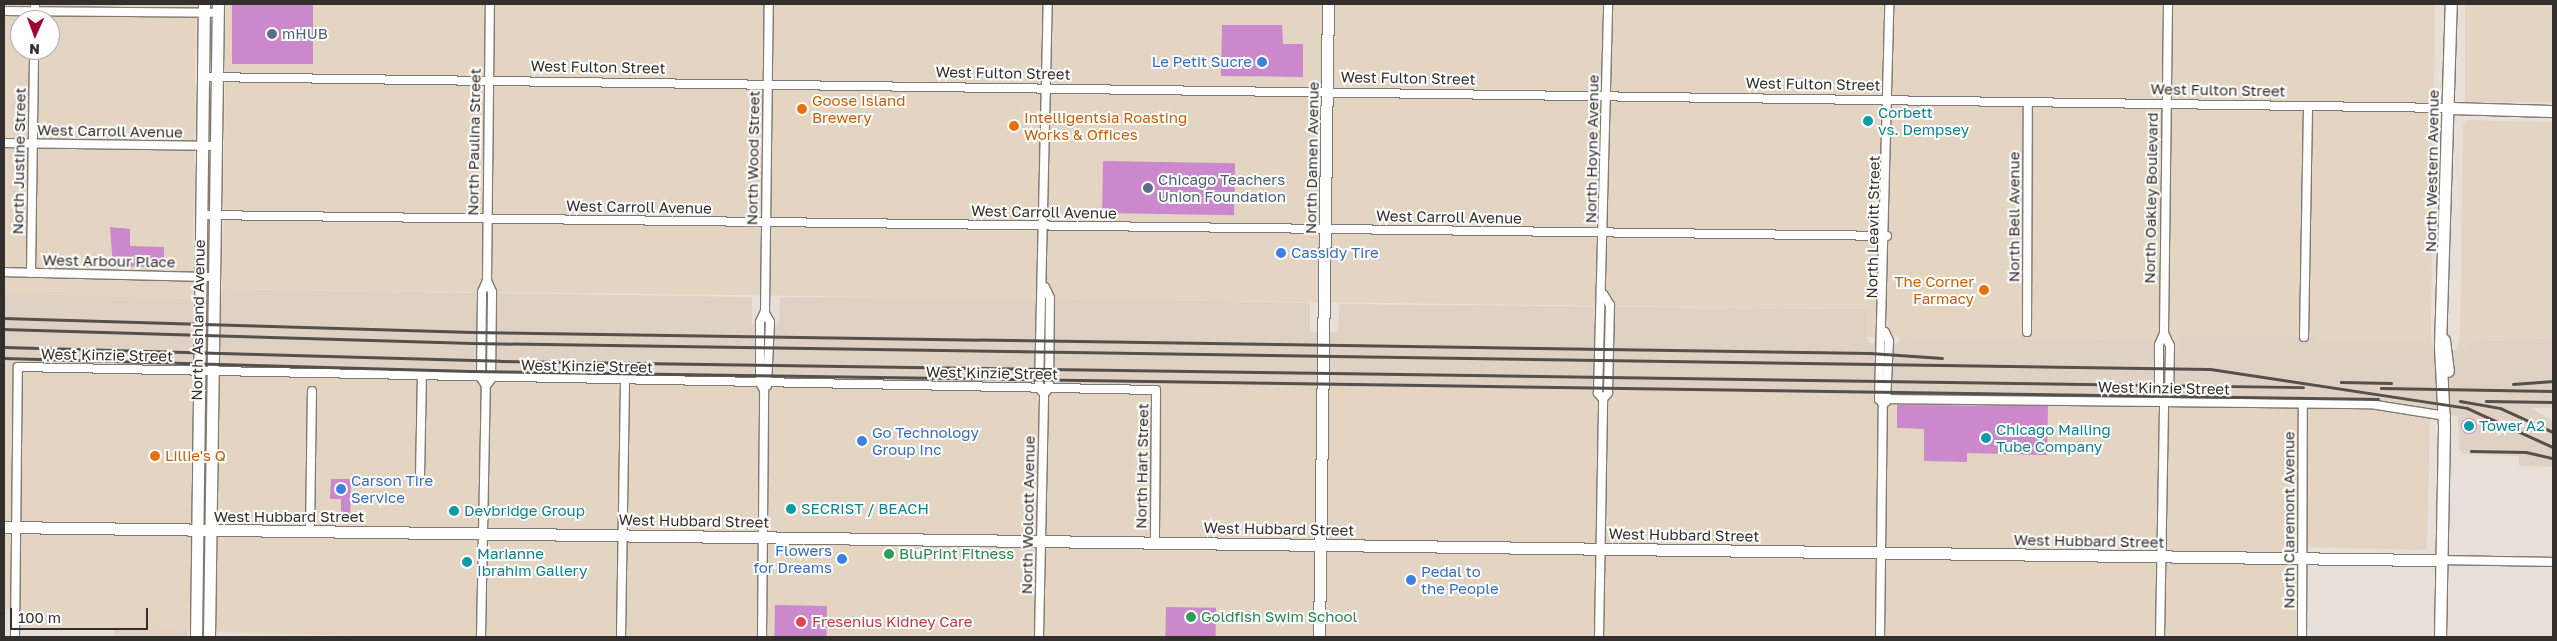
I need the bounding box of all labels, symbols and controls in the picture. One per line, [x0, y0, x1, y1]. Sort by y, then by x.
north arrow [10, 10, 60, 60]
place label: mHUB [282, 25, 328, 43]
marker: mHUB [266, 28, 278, 40]
text: N [29, 41, 40, 58]
place label: Le Petit Sucre [1152, 53, 1252, 71]
marker: Le Petit Sucre [1256, 56, 1268, 68]
street label: West Fulton Street [530, 57, 666, 77]
street label: West Fulton Street [935, 63, 1071, 83]
street label: North Paulina Street [464, 68, 484, 216]
street label: West Fulton Street [1340, 68, 1476, 88]
street label: West Fulton Street [1745, 74, 1881, 94]
street label: North Hoyne Avenue [1582, 75, 1602, 223]
street label: West Fulton Street [2150, 80, 2286, 100]
street label: North Damen Avenue [1302, 82, 1322, 234]
street label: North Justine Street [9, 87, 29, 235]
street label: North Western Avenue [2422, 90, 2442, 252]
street label: North Wood Street [743, 91, 763, 225]
place label: Goose Island Brewery [812, 91, 905, 126]
marker: Goose Island Brewery [796, 103, 808, 115]
place label: Corbett vs. Dempsey [1878, 103, 1969, 138]
place label: Intelligentsia Roasting Works & Offices [1024, 108, 1187, 143]
street label: North Oakley Boulevard [2141, 112, 2161, 284]
marker: Corbett vs. Dempsey [1862, 115, 1874, 127]
marker: Intelligentsia Roasting Works & Offices [1008, 120, 1020, 132]
street label: West Carroll Avenue [37, 121, 183, 141]
street label: North Bell Avenue [2005, 152, 2023, 282]
street label: North Leavitt Street [1863, 155, 1883, 299]
place label: Chicago Teachers Union Foundation [1158, 170, 1286, 205]
marker: Chicago Teachers Union Foundation [1142, 182, 1154, 194]
street label: West Carroll Avenue [566, 197, 712, 217]
street label: West Carroll Avenue [971, 202, 1117, 222]
street label: West Carroll Avenue [1376, 207, 1522, 227]
street label: North Ashland Avenue [188, 239, 208, 401]
place label: Cassidy Tire [1291, 244, 1379, 262]
marker: Cassidy Tire [1275, 247, 1287, 259]
street label: West Arbour Place [42, 251, 176, 271]
place label: The Corner Farmacy [1894, 272, 1974, 307]
marker: The Corner Farmacy [1978, 284, 1990, 296]
street label: West Kinzie Street [41, 345, 173, 365]
street label: West Kinzie Street [521, 356, 653, 376]
street label: West Kinzie Street [926, 363, 1058, 383]
street label: West Kinzie Street [2098, 378, 2230, 398]
street label: North Hart Street [1132, 403, 1152, 529]
place label: Tower A2 [2479, 417, 2545, 435]
place label: Chicago Mailing Tube Company [1996, 420, 2111, 455]
marker: Tower A2 [2463, 420, 2475, 432]
place label: Go Technology Group Inc [872, 423, 979, 458]
street label: North Claremont Avenue [2280, 431, 2298, 609]
marker: Chicago Mailing Tube Company [1980, 432, 1992, 444]
marker: Go Technology Group Inc [856, 435, 868, 447]
street label: North Wolcott Avenue [1018, 436, 1038, 594]
place label: Lillie's Q [165, 447, 226, 465]
marker: Lillie's Q [149, 450, 161, 462]
place label: Carson Tire Service [351, 471, 433, 506]
marker: Carson Tire Service [335, 483, 347, 495]
place label: SECRIST / BEACH [801, 500, 929, 518]
place label: Devbridge Group [464, 502, 585, 520]
marker: SECRIST / BEACH [785, 503, 797, 515]
marker: Devbridge Group [448, 505, 460, 517]
street label: West Hubbard Street [214, 508, 364, 526]
street label: West Hubbard Street [619, 511, 769, 531]
street label: West Hubbard Street [1204, 519, 1354, 539]
street label: West Hubbard Street [1609, 525, 1759, 545]
street label: West Hubbard Street [2014, 531, 2164, 551]
place label: Flowers for Dreams [753, 541, 832, 576]
place label: Marianne Ibrahim Gallery [477, 544, 587, 579]
place label: BluPrint Fitness [899, 545, 1014, 563]
marker: BluPrint Fitness [883, 548, 895, 560]
marker: Flowers for Dreams [836, 553, 848, 565]
marker: Marianne Ibrahim Gallery [461, 556, 473, 568]
place label: Pedal to the People [1421, 562, 1499, 597]
marker: Pedal to the People [1405, 574, 1417, 586]
scale bar [12, 598, 150, 630]
text: 100 m [18, 608, 61, 626]
place label: Goldfish Swim School [1201, 608, 1357, 626]
marker: Goldfish Swim School [1185, 611, 1197, 623]
place label: Fresenius Kidney Care [812, 613, 972, 631]
marker: Fresenius Kidney Care [794, 615, 808, 629]

